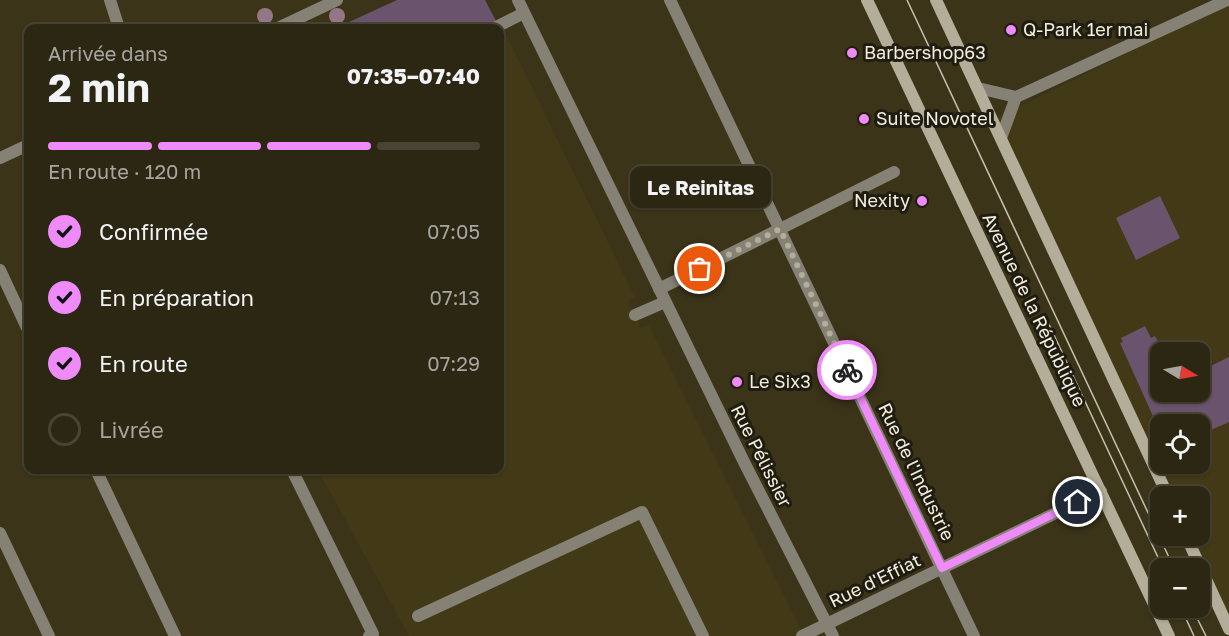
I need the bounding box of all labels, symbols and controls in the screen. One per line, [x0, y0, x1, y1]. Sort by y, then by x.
place label: Q-Park 1er mai [1023, 18, 1148, 40]
marker: Q-Park 1er mai [1004, 23, 1018, 37]
text: Arrivée dans [48, 41, 168, 65]
place label: Barbershop63 [864, 41, 986, 63]
marker: Barbershop63 [845, 46, 859, 60]
text: 07:35–07:40 [347, 62, 480, 89]
text: 2 min [48, 64, 150, 111]
place label: Suite Novotel [876, 107, 994, 129]
marker: Suite Novotel [857, 112, 871, 126]
text: En route · 120 m [48, 159, 201, 183]
callout: Le Reinitas [630, 167, 771, 209]
text: Le Reinitas [647, 175, 754, 199]
place label: Nexity [854, 189, 910, 211]
marker: Nexity [915, 194, 929, 208]
street label: Avenue de la République [978, 209, 1091, 410]
icon: check [48, 215, 81, 248]
text: Confirmée [99, 218, 208, 245]
text: 07:05 [427, 219, 480, 243]
pin [674, 243, 725, 294]
icon: bag [683, 252, 716, 285]
icon: check [48, 281, 81, 314]
text: En préparation [99, 284, 254, 311]
text: 07:13 [430, 285, 480, 309]
courier [817, 340, 877, 400]
north arrow [1150, 342, 1210, 402]
map controls [1150, 342, 1210, 618]
icon: check [48, 347, 81, 380]
text: En route [99, 350, 188, 377]
text: 07:29 [427, 351, 480, 375]
icon: bike [831, 354, 864, 387]
place label: Le Six3 [749, 370, 811, 392]
marker: Le Six3 [730, 375, 744, 389]
street label: Rue de l'Industrie [874, 399, 960, 544]
street label: Rue Pélissier [727, 401, 797, 510]
button: locate [1150, 414, 1210, 474]
text: Livrée [99, 416, 164, 443]
pin [1052, 476, 1103, 527]
icon: home [1061, 485, 1094, 518]
button: + [1150, 486, 1210, 546]
street label: Rue d'Effiat [825, 549, 924, 612]
button: − [1150, 558, 1210, 618]

